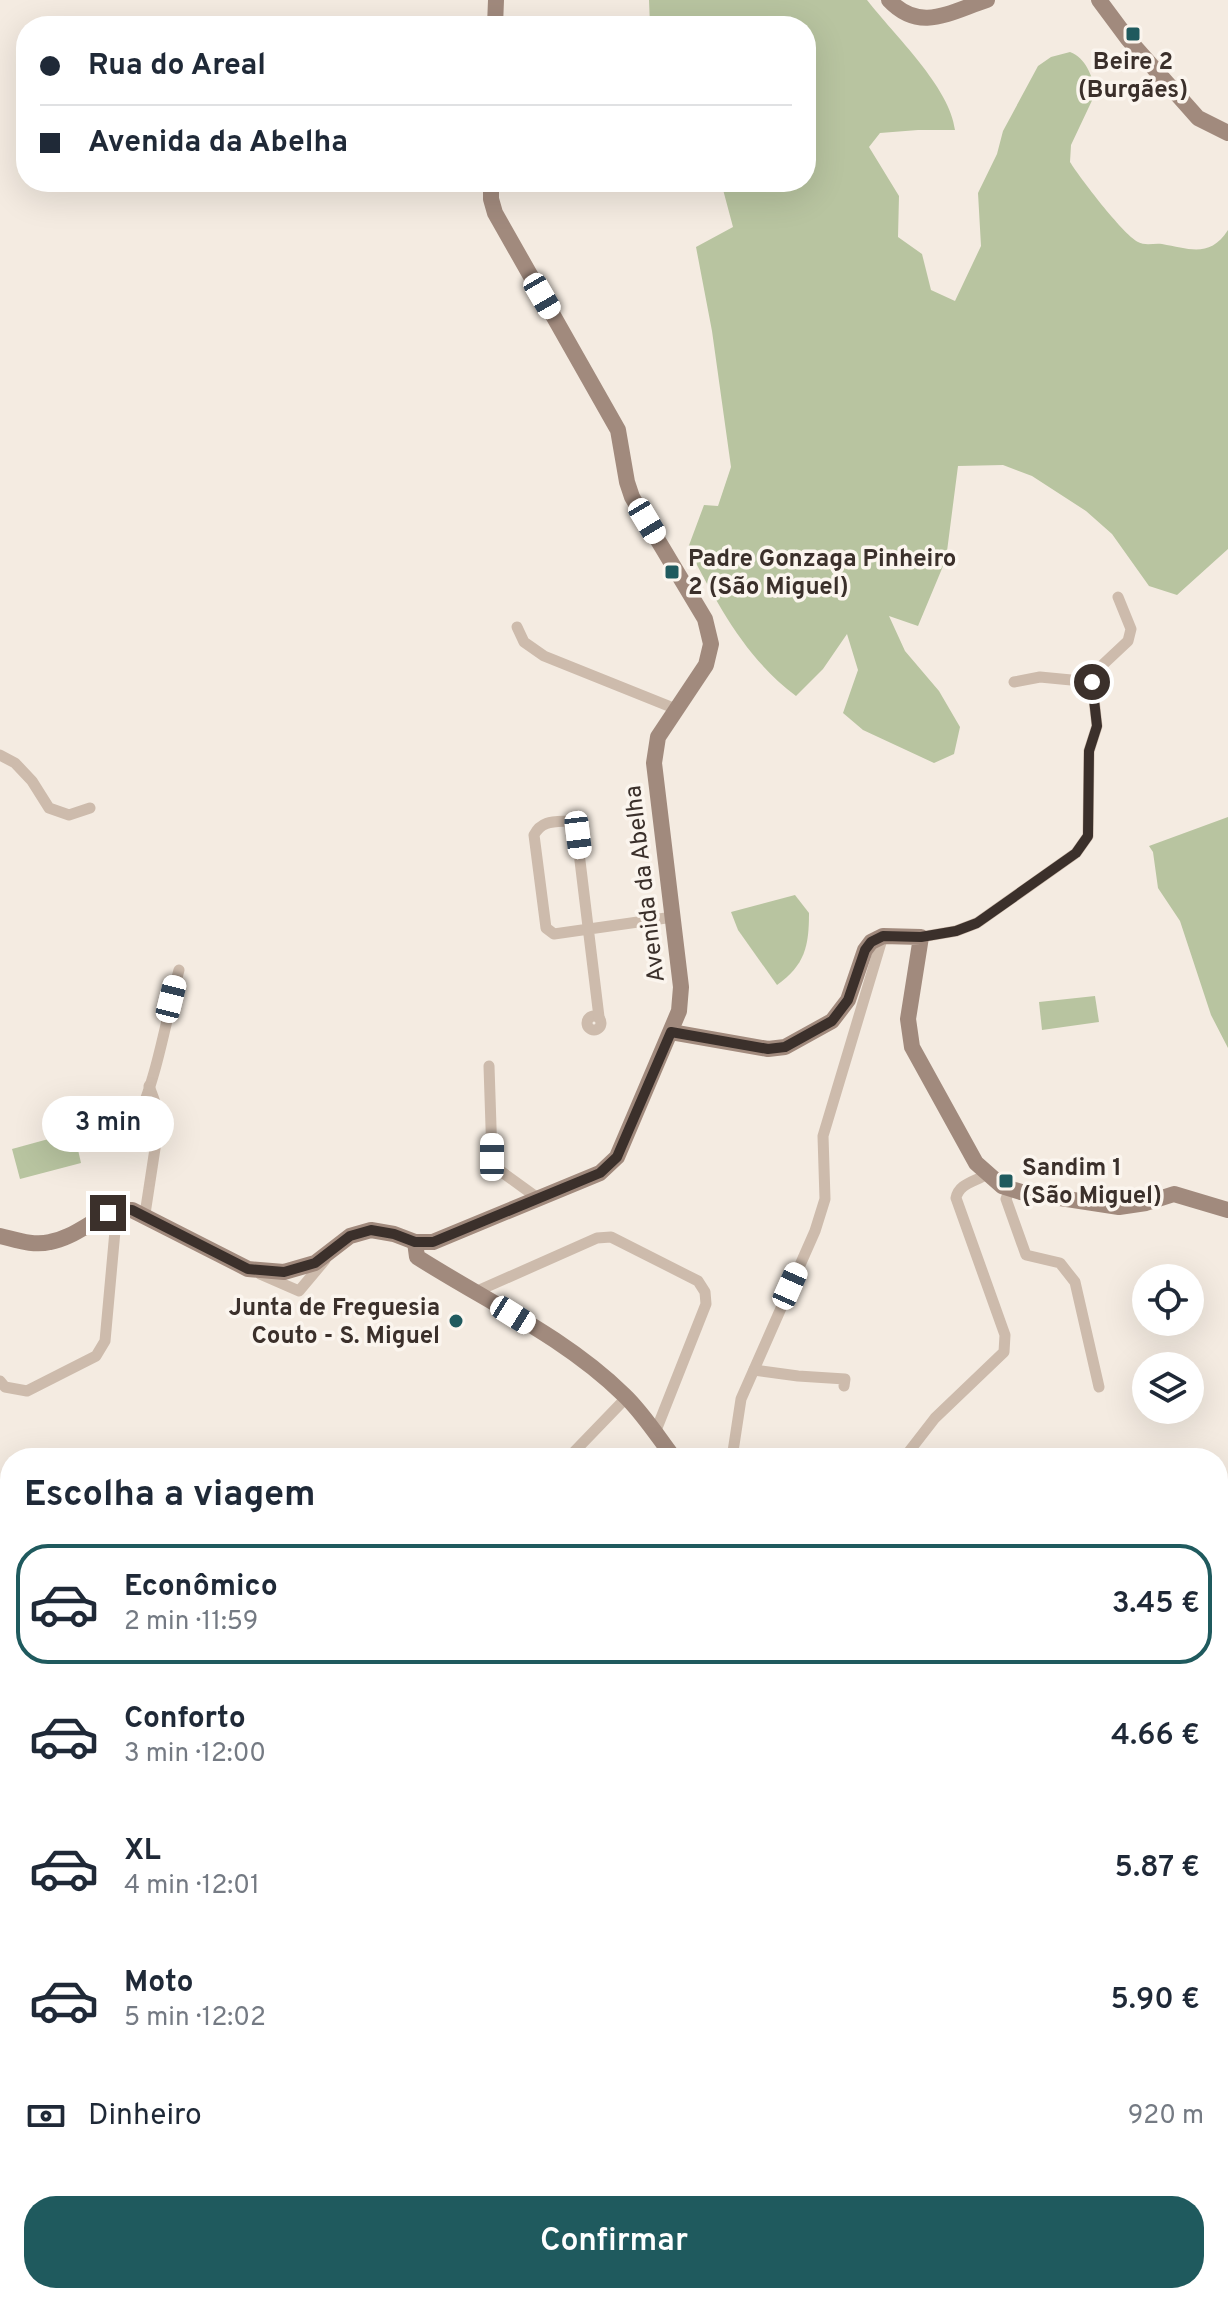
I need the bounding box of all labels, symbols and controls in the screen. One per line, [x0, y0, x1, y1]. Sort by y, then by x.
marker: Beire 2 (Burgães) [1124, 25, 1142, 43]
text: Rua do Areal [88, 48, 266, 85]
place label: Beire 2 (Burgães) [1078, 48, 1188, 106]
text: Avenida da Abelha [88, 125, 348, 162]
car [520, 269, 564, 323]
car [624, 494, 670, 548]
place label: Padre Gonzaga Pinheiro 2 (São Miguel) [688, 545, 956, 603]
marker: Padre Gonzaga Pinheiro 2 (São Miguel) [663, 563, 681, 581]
route start [1074, 664, 1110, 700]
street label: Avenida da Abelha [619, 784, 673, 984]
car [563, 810, 593, 860]
car [154, 973, 188, 1025]
callout: 3 min [42, 1097, 174, 1153]
text: 3 min [75, 1107, 141, 1140]
car [480, 1133, 504, 1181]
place label: Sandim 1 (São Miguel) [1022, 1154, 1162, 1212]
marker: Sandim 1 (São Miguel) [997, 1172, 1015, 1190]
route end [90, 1195, 126, 1231]
car [769, 1259, 811, 1313]
map controls [1132, 1264, 1204, 1424]
button: locate [1132, 1264, 1204, 1336]
car [486, 1292, 540, 1338]
place label: Junta de Freguesia Couto - S. Miguel [229, 1294, 440, 1352]
marker: Junta de Freguesia Couto - S. Miguel [447, 1312, 465, 1330]
button: layers [1132, 1352, 1204, 1424]
text: Escolha a viagem [24, 1473, 316, 1519]
icon: car [28, 1568, 100, 1640]
text: Econômico [124, 1569, 278, 1606]
text: 3.45 € [1112, 1586, 1200, 1623]
text: 2 min · 11:59 [124, 1606, 258, 1639]
icon: car [28, 1700, 100, 1772]
text: Conforto [124, 1701, 246, 1738]
text: 4.66 € [1111, 1718, 1200, 1755]
text: 3 min · 12:00 [124, 1738, 266, 1771]
icon: car [28, 1832, 100, 1904]
text: XL [124, 1833, 161, 1870]
text: 5.87 € [1114, 1850, 1200, 1887]
text: 4 min · 12:01 [124, 1870, 260, 1903]
icon: car [28, 1964, 100, 2036]
text: Moto [124, 1965, 194, 2002]
text: 5.90 € [1110, 1982, 1200, 2019]
text: 5 min · 12:02 [124, 2002, 266, 2035]
icon: cash [24, 2094, 68, 2138]
text: Dinheiro [88, 2098, 202, 2135]
text: 920 m [1128, 2100, 1204, 2133]
button: Confirmar [24, 2196, 1204, 2288]

